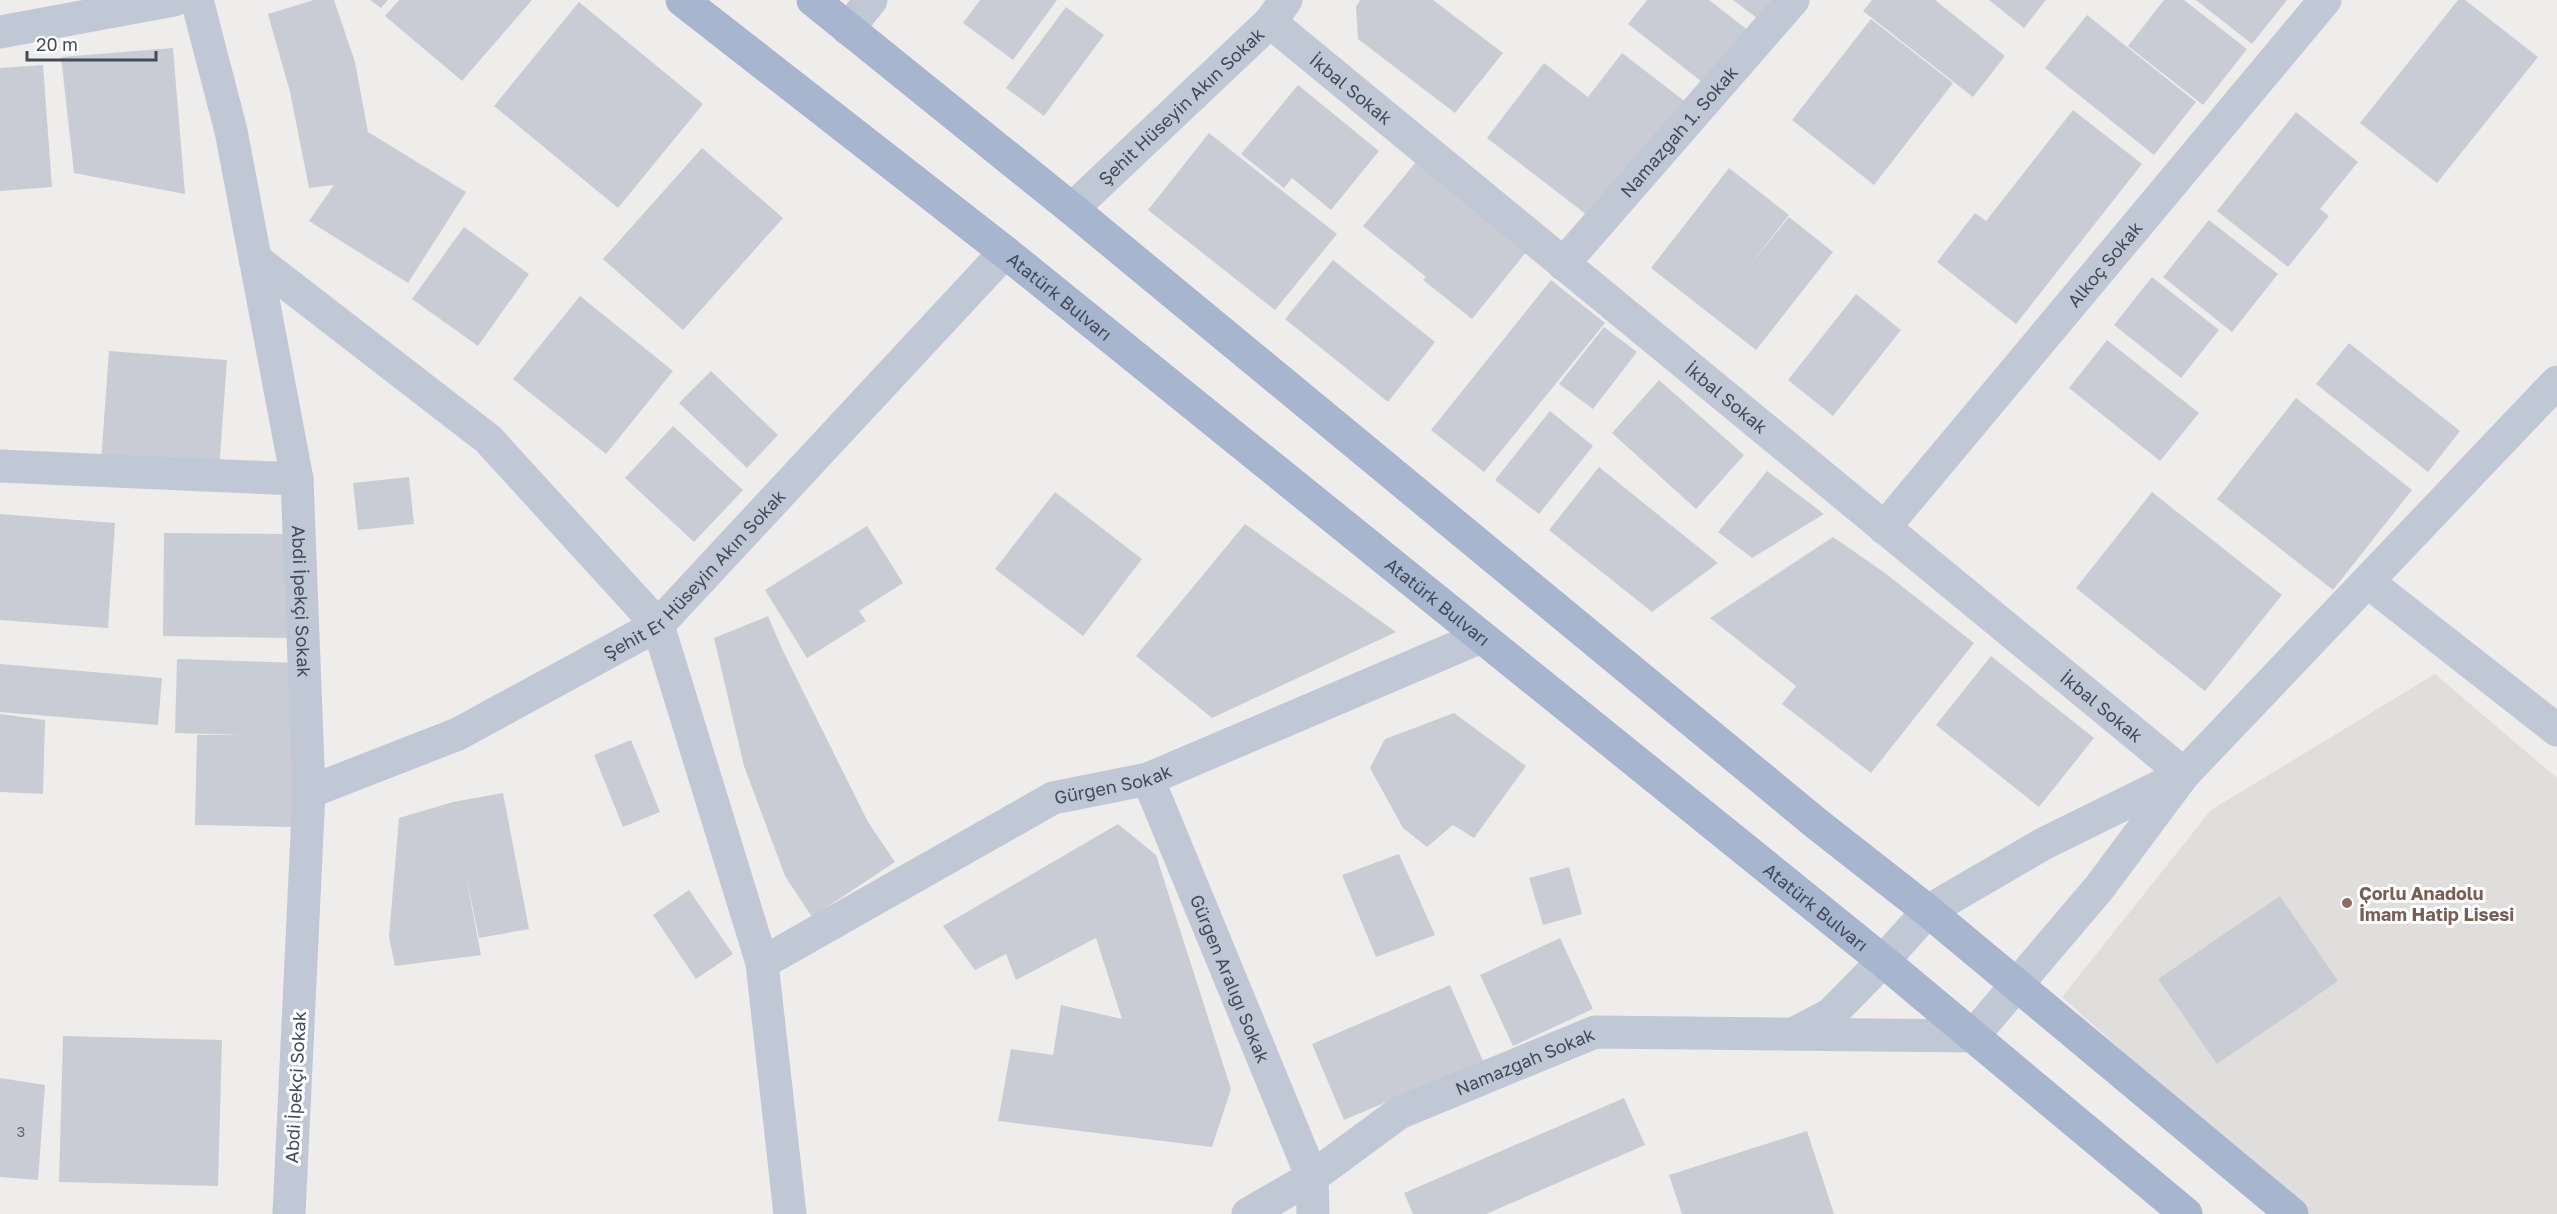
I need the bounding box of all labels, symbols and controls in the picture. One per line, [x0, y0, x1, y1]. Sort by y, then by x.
street label: Şehit Hüseyin Akın Sokak [1094, 23, 1268, 189]
scale bar [27, 24, 156, 62]
text: 20 m [36, 33, 78, 55]
street label: İkbal Sokak [1305, 48, 1397, 129]
street label: Namazgah 1. Sokak [1615, 61, 1742, 202]
street label: Alkoç Sokak [2062, 217, 2147, 311]
street label: Atatürk Bulvarı [1003, 247, 1117, 345]
street label: İkbal Sokak [1681, 357, 1772, 438]
street label: Şehit Er Hüseyin Akın Sokak [599, 485, 790, 664]
street label: Abdi İpekçi Sokak [288, 525, 316, 678]
street label: Atatürk Bulvarı [1381, 553, 1495, 650]
street label: İkbal Sokak [2056, 666, 2147, 747]
street label: Gürgen Sokak [1052, 759, 1175, 809]
street label: Atatürk Bulvarı [1759, 858, 1873, 956]
place label: Çorlu Anadolu İmam Hatip Lisesi [2359, 882, 2514, 925]
street label: Gürgen Aralığı Sokak [1186, 891, 1275, 1066]
marker: Çorlu Anadolu İmam Hatip Lisesi [2340, 896, 2354, 910]
street label: Abdi İpekçi Sokak [280, 1010, 310, 1164]
street label: Namazgah Sokak [1452, 1022, 1598, 1100]
house number: 3 [17, 1122, 25, 1140]

